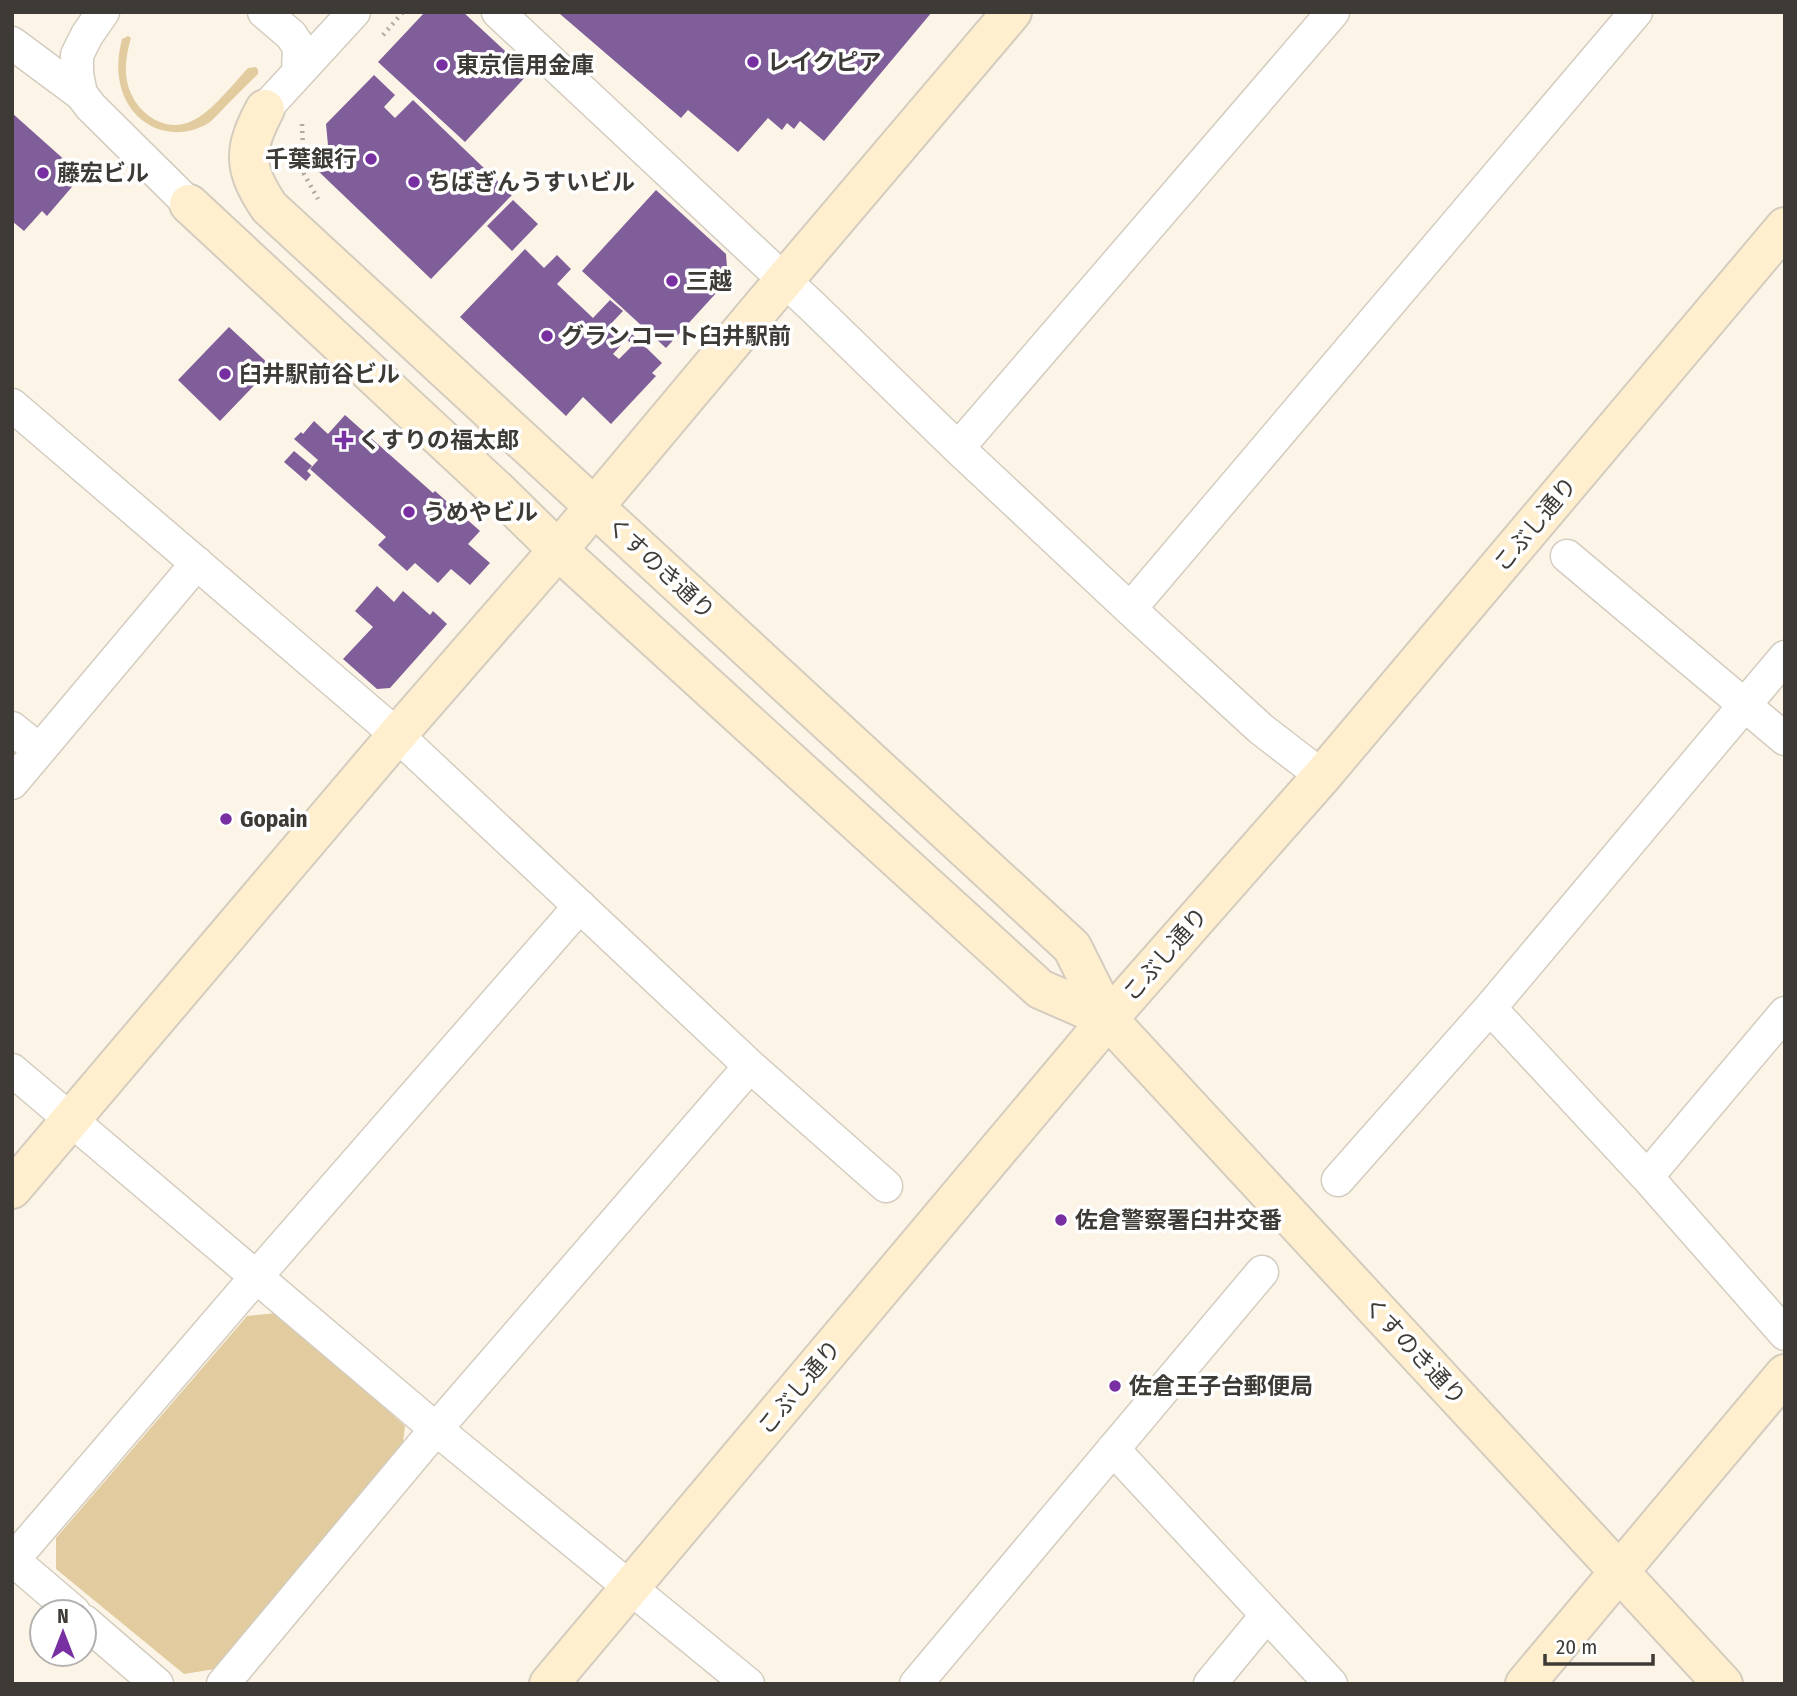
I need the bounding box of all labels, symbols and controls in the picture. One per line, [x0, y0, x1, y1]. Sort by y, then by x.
place label: レイクピア [767, 48, 882, 76]
place label: 東京信用金庫 [456, 51, 594, 79]
marker: レイクピア [745, 54, 761, 70]
marker: 東京信用金庫 [434, 57, 450, 73]
place label: 千葉銀行 [265, 145, 357, 173]
marker: 千葉銀行 [363, 151, 379, 167]
place label: 藤宏ビル [57, 159, 149, 187]
marker: 藤宏ビル [35, 165, 51, 181]
place label: ちばぎんうすいビル [428, 168, 635, 196]
marker: ちばぎんうすいビル [406, 174, 422, 190]
place label: 三越 [686, 267, 732, 295]
marker: 三越 [664, 273, 680, 289]
place label: グランコート臼井駅前 [561, 322, 791, 350]
marker: グランコート臼井駅前 [539, 328, 555, 344]
place label: 臼井駅前谷ビル [239, 360, 400, 388]
marker: 臼井駅前谷ビル [217, 366, 233, 382]
place label: くすりの福太郎 [358, 426, 519, 454]
marker: くすりの福太郎 [336, 432, 352, 448]
street label: こぶし通り [1487, 471, 1583, 577]
place label: うめやビル [423, 498, 538, 526]
marker: うめやビル [401, 504, 417, 520]
street label: くすのき通り [601, 511, 721, 625]
place label: Gopain [240, 805, 308, 833]
marker: Gopain [218, 811, 234, 827]
street label: こぶし通り [1117, 901, 1213, 1007]
place label: 佐倉警察署臼井交番 [1075, 1206, 1282, 1234]
marker: 佐倉警察署臼井交番 [1053, 1212, 1069, 1228]
street label: くすのき通り [1358, 1291, 1472, 1411]
street label: こぶし通り [751, 1334, 847, 1440]
place label: 佐倉王子台郵便局 [1129, 1372, 1313, 1400]
marker: 佐倉王子台郵便局 [1107, 1378, 1123, 1394]
north arrow [28, 1598, 98, 1668]
text: N [57, 1605, 69, 1628]
scale bar [1545, 1622, 1654, 1666]
text: 20 m [1556, 1634, 1597, 1660]

